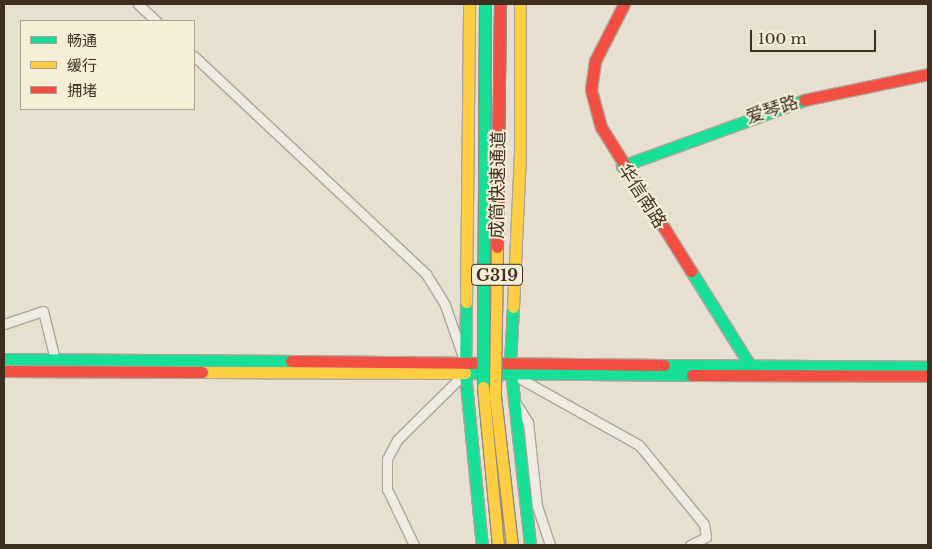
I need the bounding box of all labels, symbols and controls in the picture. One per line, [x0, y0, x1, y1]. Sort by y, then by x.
legend [20, 20, 195, 110]
scale bar [752, 20, 878, 52]
text: 100 m [758, 29, 807, 48]
text: 畅通 [67, 31, 97, 50]
text: 缓行 [67, 56, 97, 75]
text: 拥堵 [67, 81, 97, 100]
street label: 爱琴路 [743, 91, 801, 129]
street label: 成简快速通道 [486, 131, 510, 239]
street label: 华信南路 [613, 160, 671, 232]
road number: G319 [471, 262, 523, 288]

